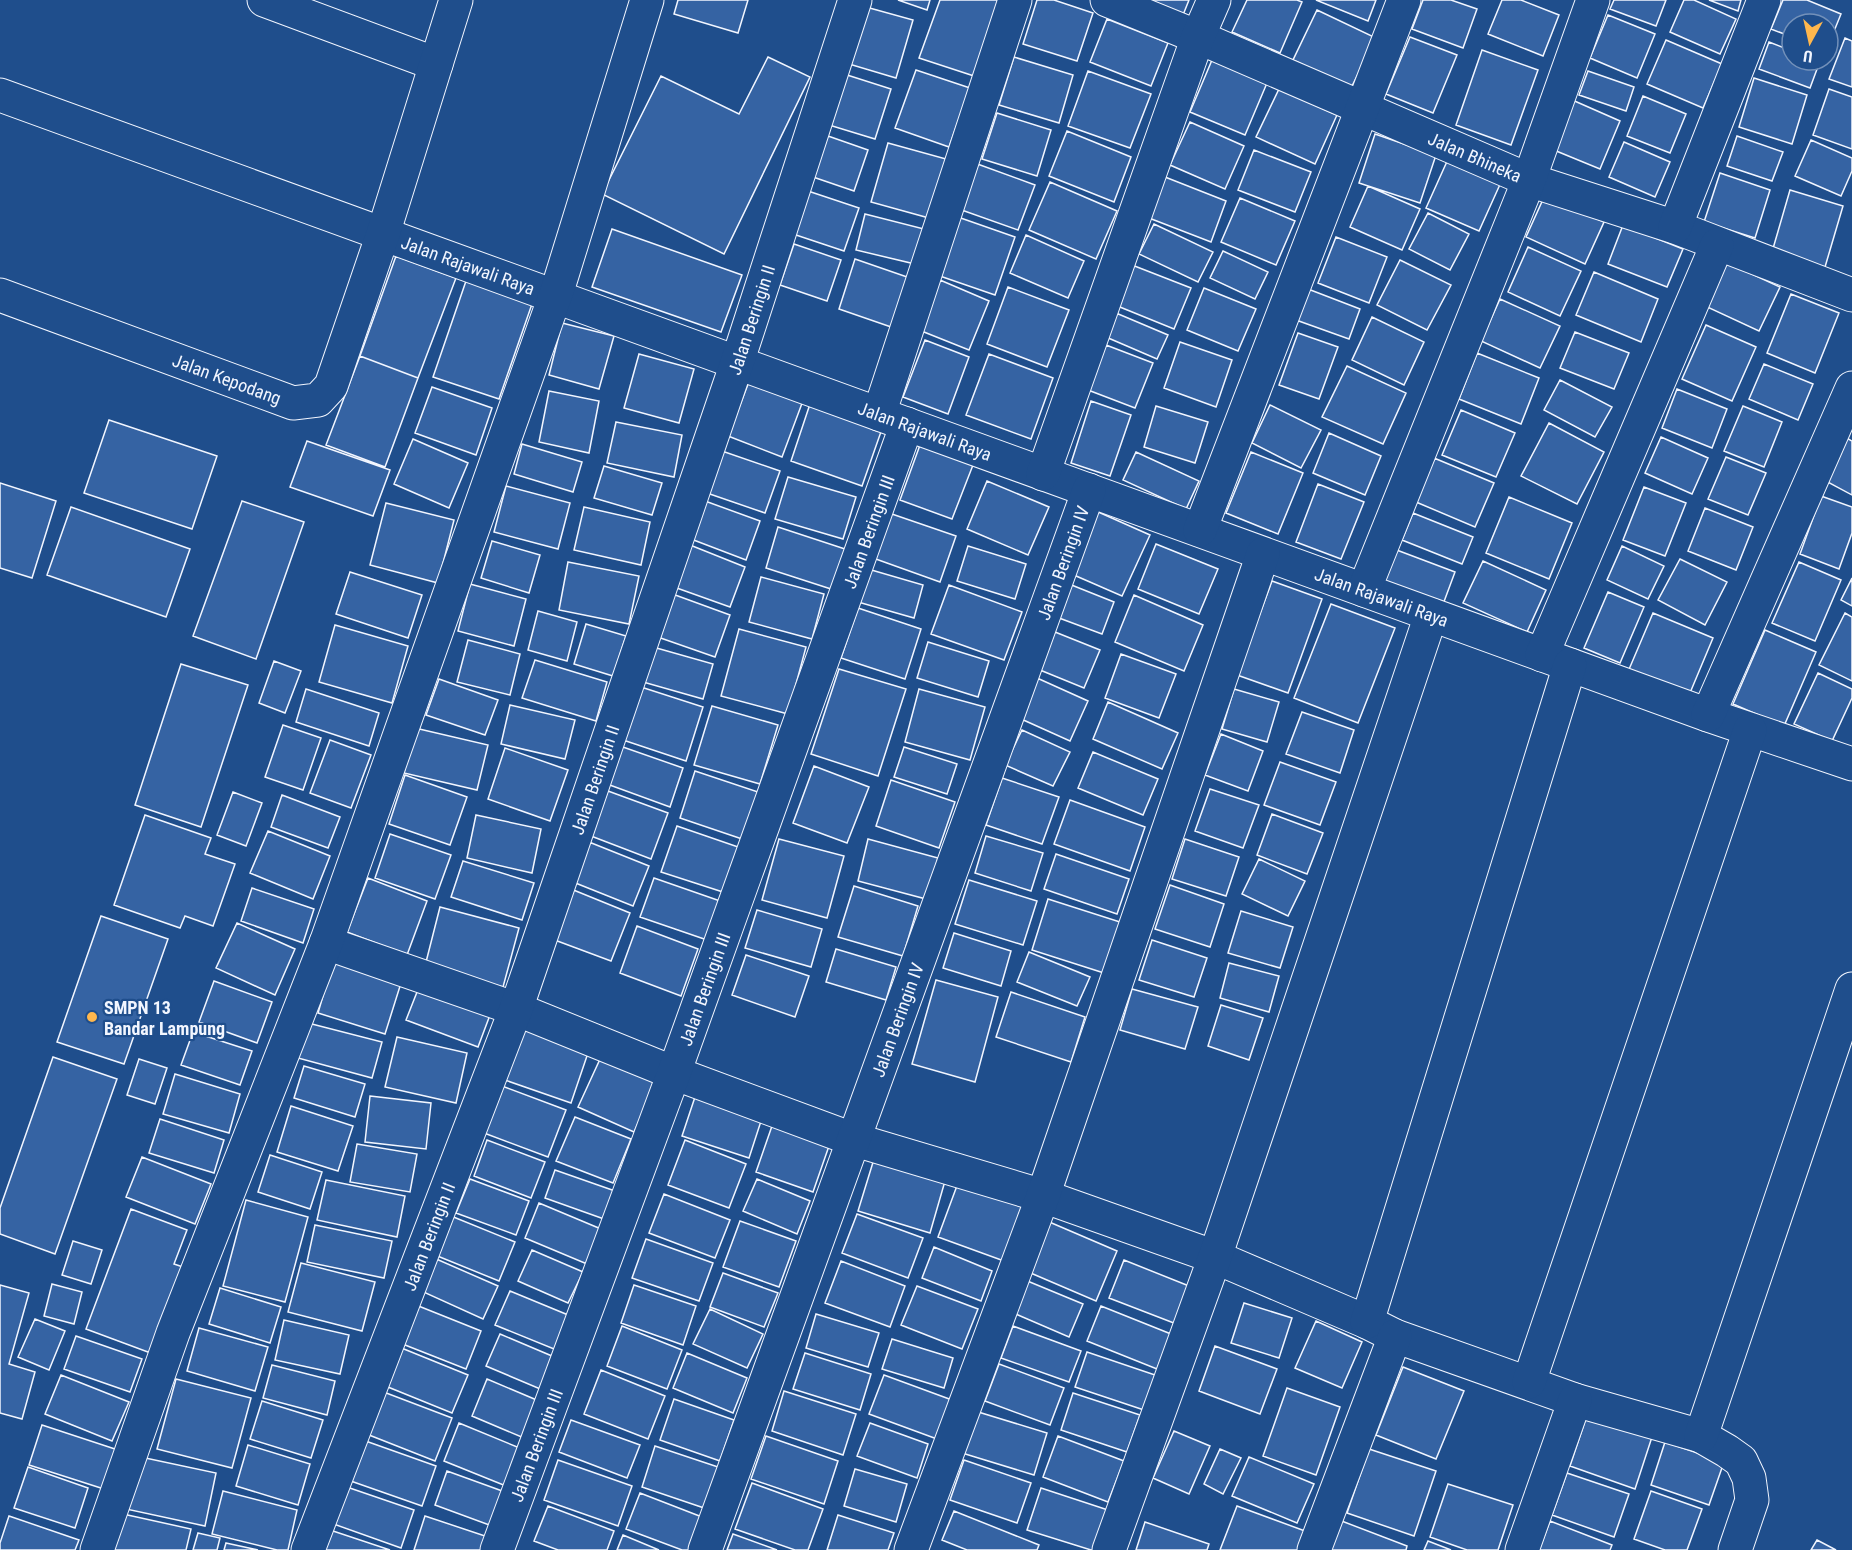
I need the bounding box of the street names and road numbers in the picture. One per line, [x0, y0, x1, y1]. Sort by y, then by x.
street label: Jalan Bhineka [1425, 127, 1525, 186]
street label: Jalan Rajawali Raya [398, 231, 538, 299]
street label: Jalan Beringin II [723, 262, 779, 377]
street label: Jalan Kepodang [170, 349, 284, 408]
street label: Jalan Rajawali Raya [855, 397, 995, 465]
street label: Jalan Beringin III [838, 472, 898, 591]
street label: Jalan Beringin IV [1032, 503, 1093, 623]
street label: Jalan Rajawali Raya [1312, 563, 1451, 630]
street label: Jalan Beringin II [566, 722, 623, 837]
street label: Jalan Beringin III [674, 930, 734, 1049]
street label: Jalan Beringin IV [867, 960, 927, 1080]
street label: Jalan Beringin II [398, 1179, 459, 1294]
street label: Jalan Beringin III [505, 1386, 566, 1504]

